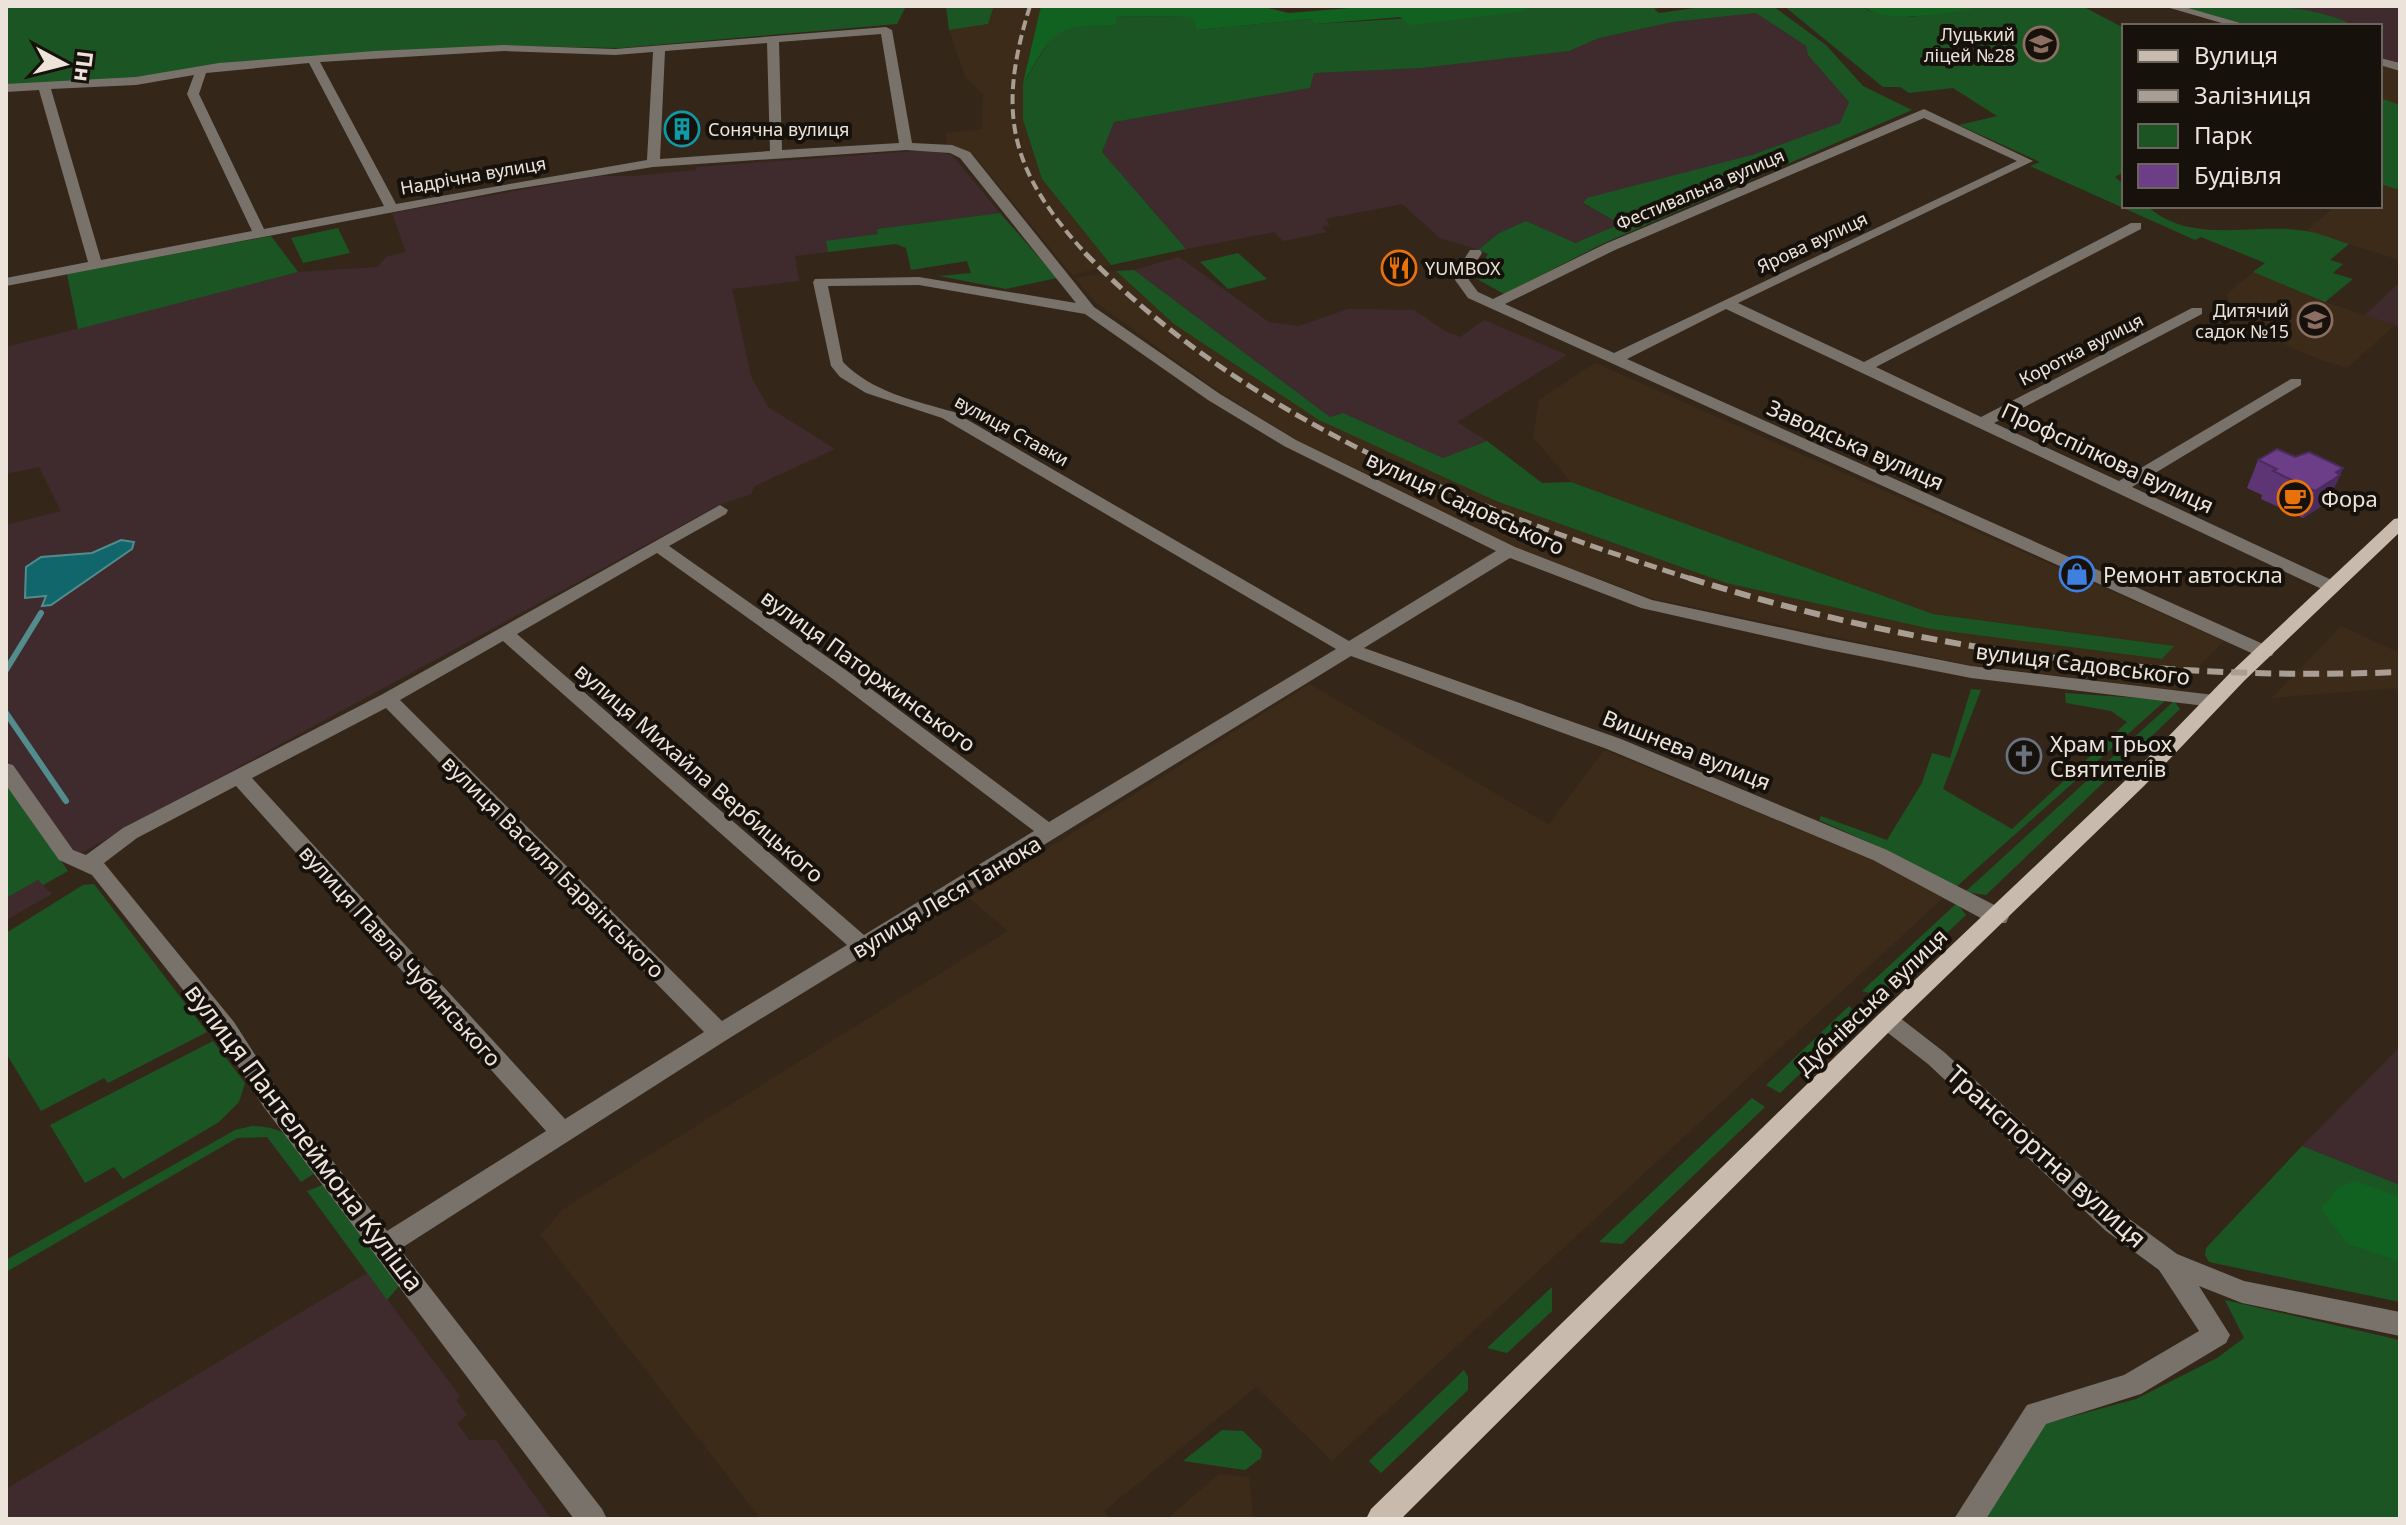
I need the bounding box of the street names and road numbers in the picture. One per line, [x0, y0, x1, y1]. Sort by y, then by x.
street label: Фестивальна вулиця [1612, 143, 1788, 235]
street label: Надрічна вулиця [398, 150, 548, 200]
street label: Ярова вулиця [1753, 206, 1871, 278]
street label: Коротка вулиця [2015, 307, 2147, 391]
street label: вулиця Ставки [951, 389, 1073, 471]
street label: Заводська вулиця [1763, 392, 1949, 496]
street label: Профспілкова вулиця [1997, 395, 2219, 519]
street label: вулиця Садовського [1362, 443, 1570, 561]
street label: вулиця Паторжинського [756, 582, 982, 758]
street label: вулиця Садовського [1974, 635, 2192, 691]
street label: вулиця Михайла Вербицького [569, 655, 831, 889]
street label: Вишнева вулиця [1599, 702, 1775, 796]
street label: вулиця Василя Барвінського [436, 748, 672, 984]
street label: вулиця Леся Танюка [846, 828, 1046, 964]
street label: вулиця Павла Чубинського [293, 838, 509, 1072]
street label: Дубнівська вулиця [1789, 921, 1953, 1081]
street label: вулиця Пантелеймона Куліша [177, 976, 433, 1298]
street label: Транспортна вулиця [1939, 1057, 2155, 1255]

